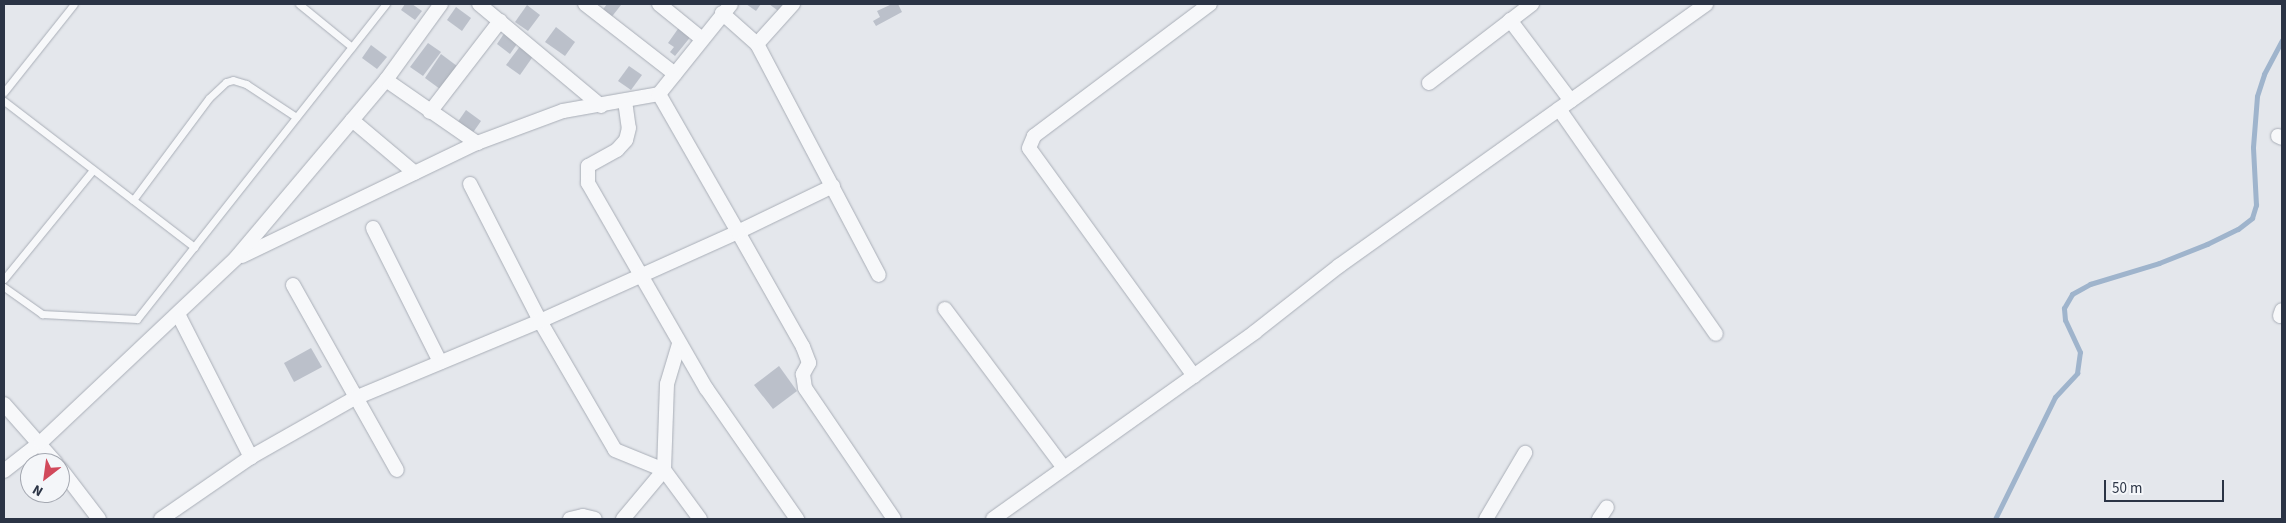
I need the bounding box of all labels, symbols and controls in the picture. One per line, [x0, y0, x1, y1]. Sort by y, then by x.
north arrow [20, 453, 70, 503]
scale bar [2106, 470, 2226, 502]
text: 50 m [2112, 478, 2142, 499]
text: N [29, 479, 47, 501]

